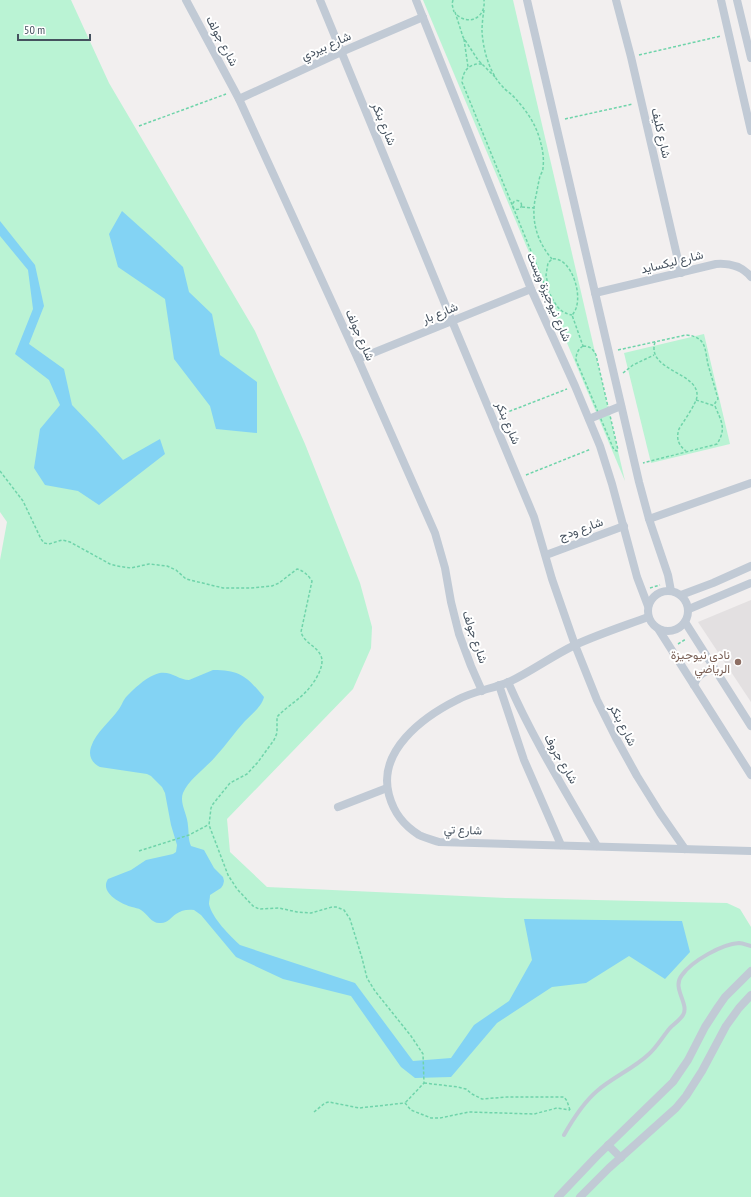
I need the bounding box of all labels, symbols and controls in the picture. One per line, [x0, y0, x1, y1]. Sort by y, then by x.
street label: شارع جولف [201, 13, 242, 69]
scale bar [18, 16, 90, 42]
text: 50 m [24, 22, 45, 37]
street label: شارع بيردي [299, 28, 354, 66]
street label: شارع بنكر [367, 99, 400, 148]
street label: شارع كليف [646, 106, 675, 160]
street label: شارع ليكسايد [639, 246, 705, 278]
street label: شارع نيوجيزة ويست [522, 250, 575, 344]
street label: شارع بار [419, 299, 461, 329]
street label: شارع جولف [341, 307, 378, 364]
street label: شارع بنكر [491, 398, 524, 447]
street label: شارع ودج [557, 514, 606, 545]
street label: شارع جولف [458, 609, 491, 666]
place label: نادي نيوجيزة الرياضي [671, 647, 730, 679]
marker: نادي نيوجيزة الرياضي [733, 657, 743, 667]
street label: شارع بنكر [604, 700, 640, 749]
street label: شارع جروف [539, 731, 582, 787]
street label: شارع تي [444, 821, 482, 841]

